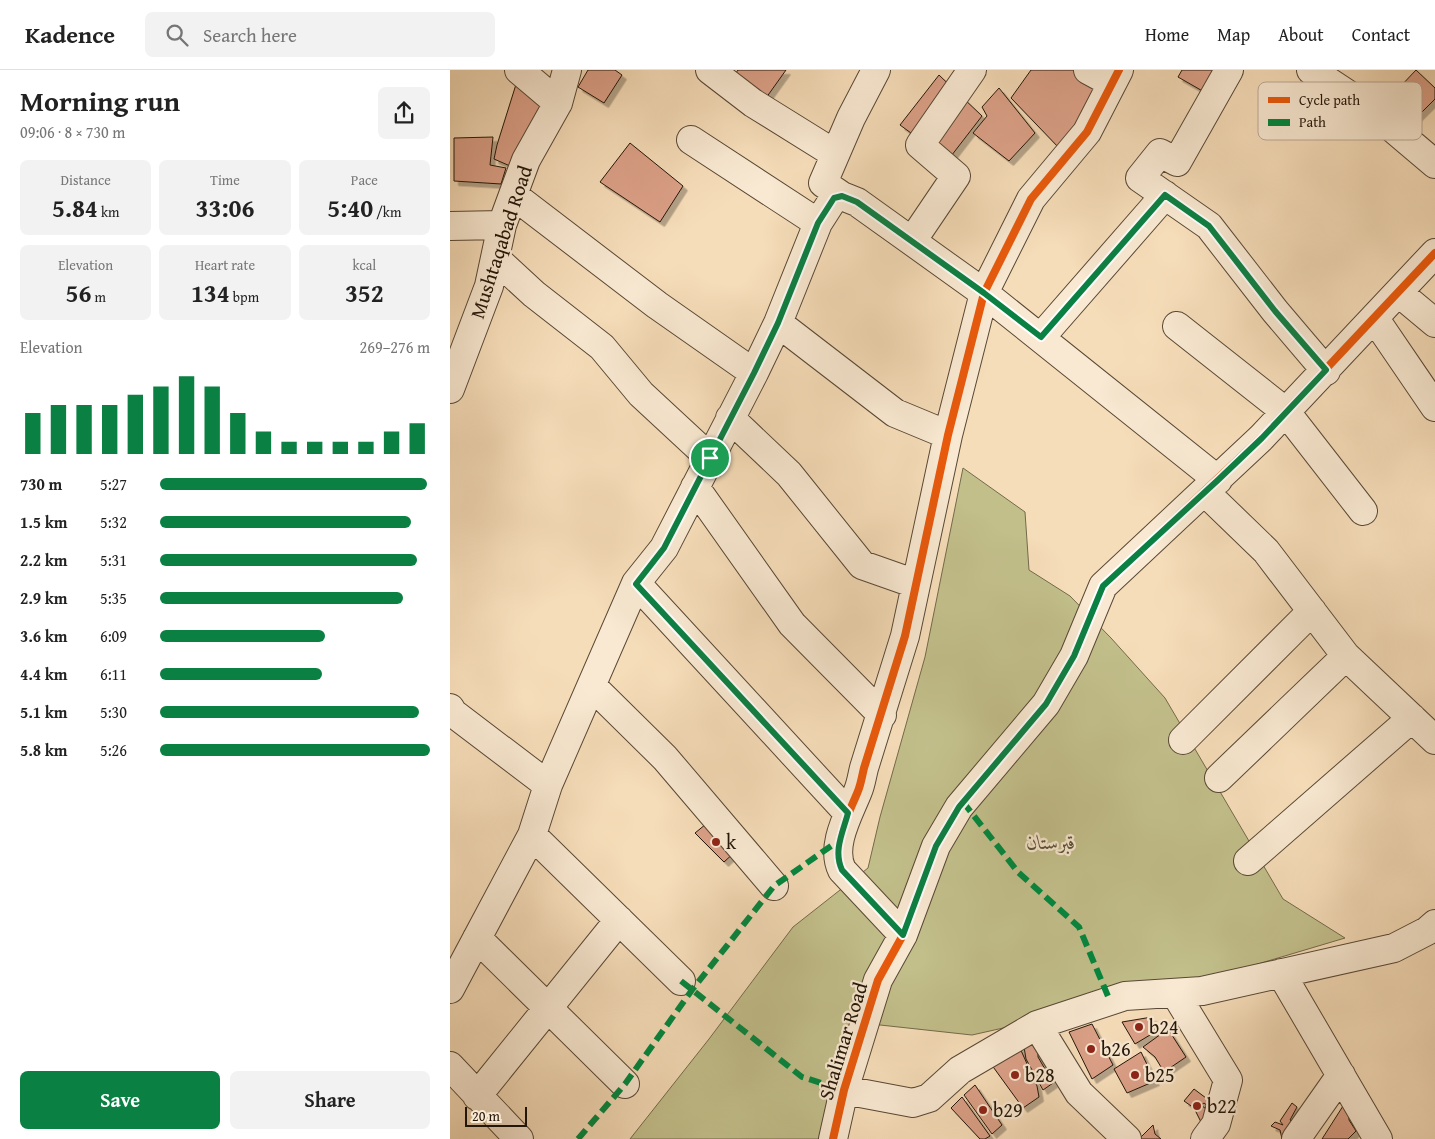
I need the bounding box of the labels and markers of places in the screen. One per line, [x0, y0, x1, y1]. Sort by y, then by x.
pin [689, 437, 731, 479]
place label: k [726, 827, 737, 856]
marker: k [710, 836, 722, 848]
place label: b24 [1149, 1012, 1179, 1041]
marker: b24 [1133, 1021, 1145, 1033]
place label: b26 [1101, 1034, 1131, 1063]
marker: b26 [1085, 1043, 1097, 1055]
place label: b28 [1025, 1060, 1055, 1089]
place label: b25 [1145, 1060, 1175, 1089]
marker: b28 [1009, 1069, 1021, 1081]
marker: b25 [1129, 1069, 1141, 1081]
place label: b22 [1207, 1091, 1237, 1120]
place label: b29 [993, 1095, 1023, 1124]
marker: b22 [1191, 1100, 1203, 1112]
marker: b29 [977, 1104, 989, 1116]

